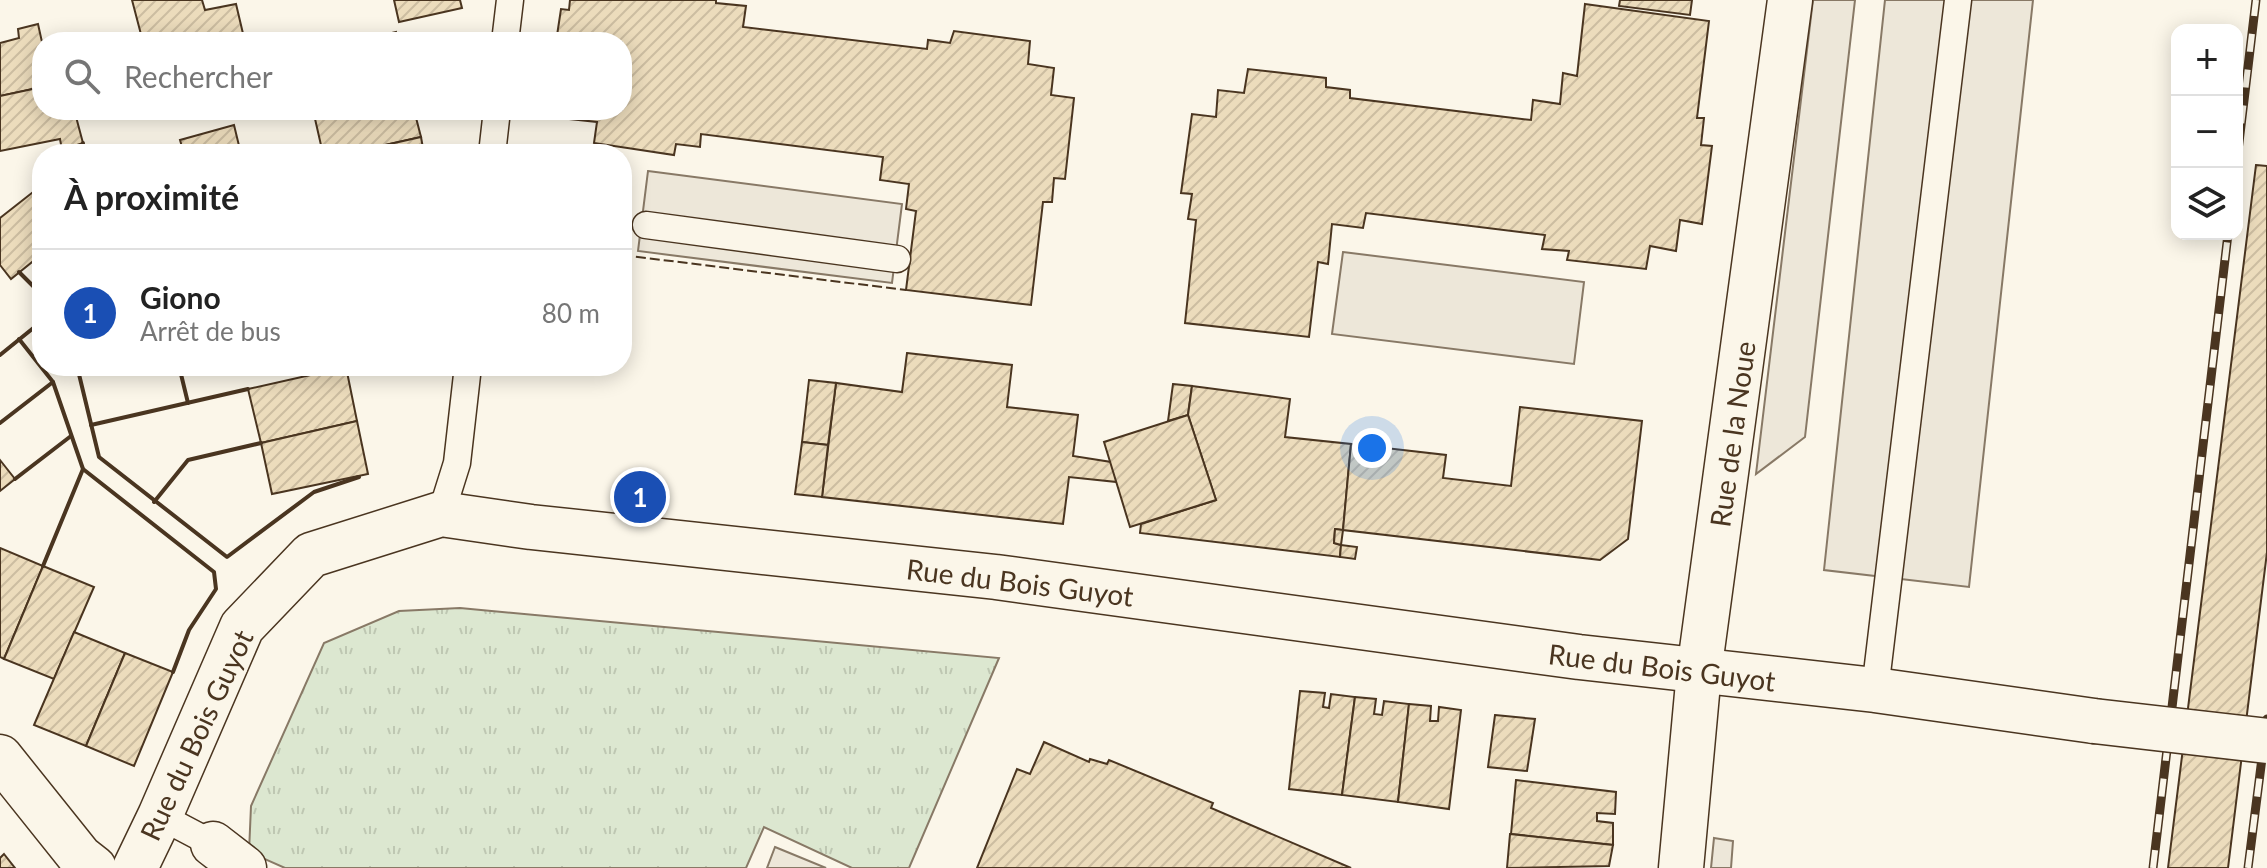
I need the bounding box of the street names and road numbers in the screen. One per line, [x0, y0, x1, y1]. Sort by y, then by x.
street label: Rue de la Noue [1702, 339, 1762, 529]
street label: Rue du Bois Guyot [905, 551, 1135, 613]
street label: Rue du Bois Guyot [132, 624, 260, 846]
street label: Rue du Bois Guyot [1547, 636, 1777, 698]

